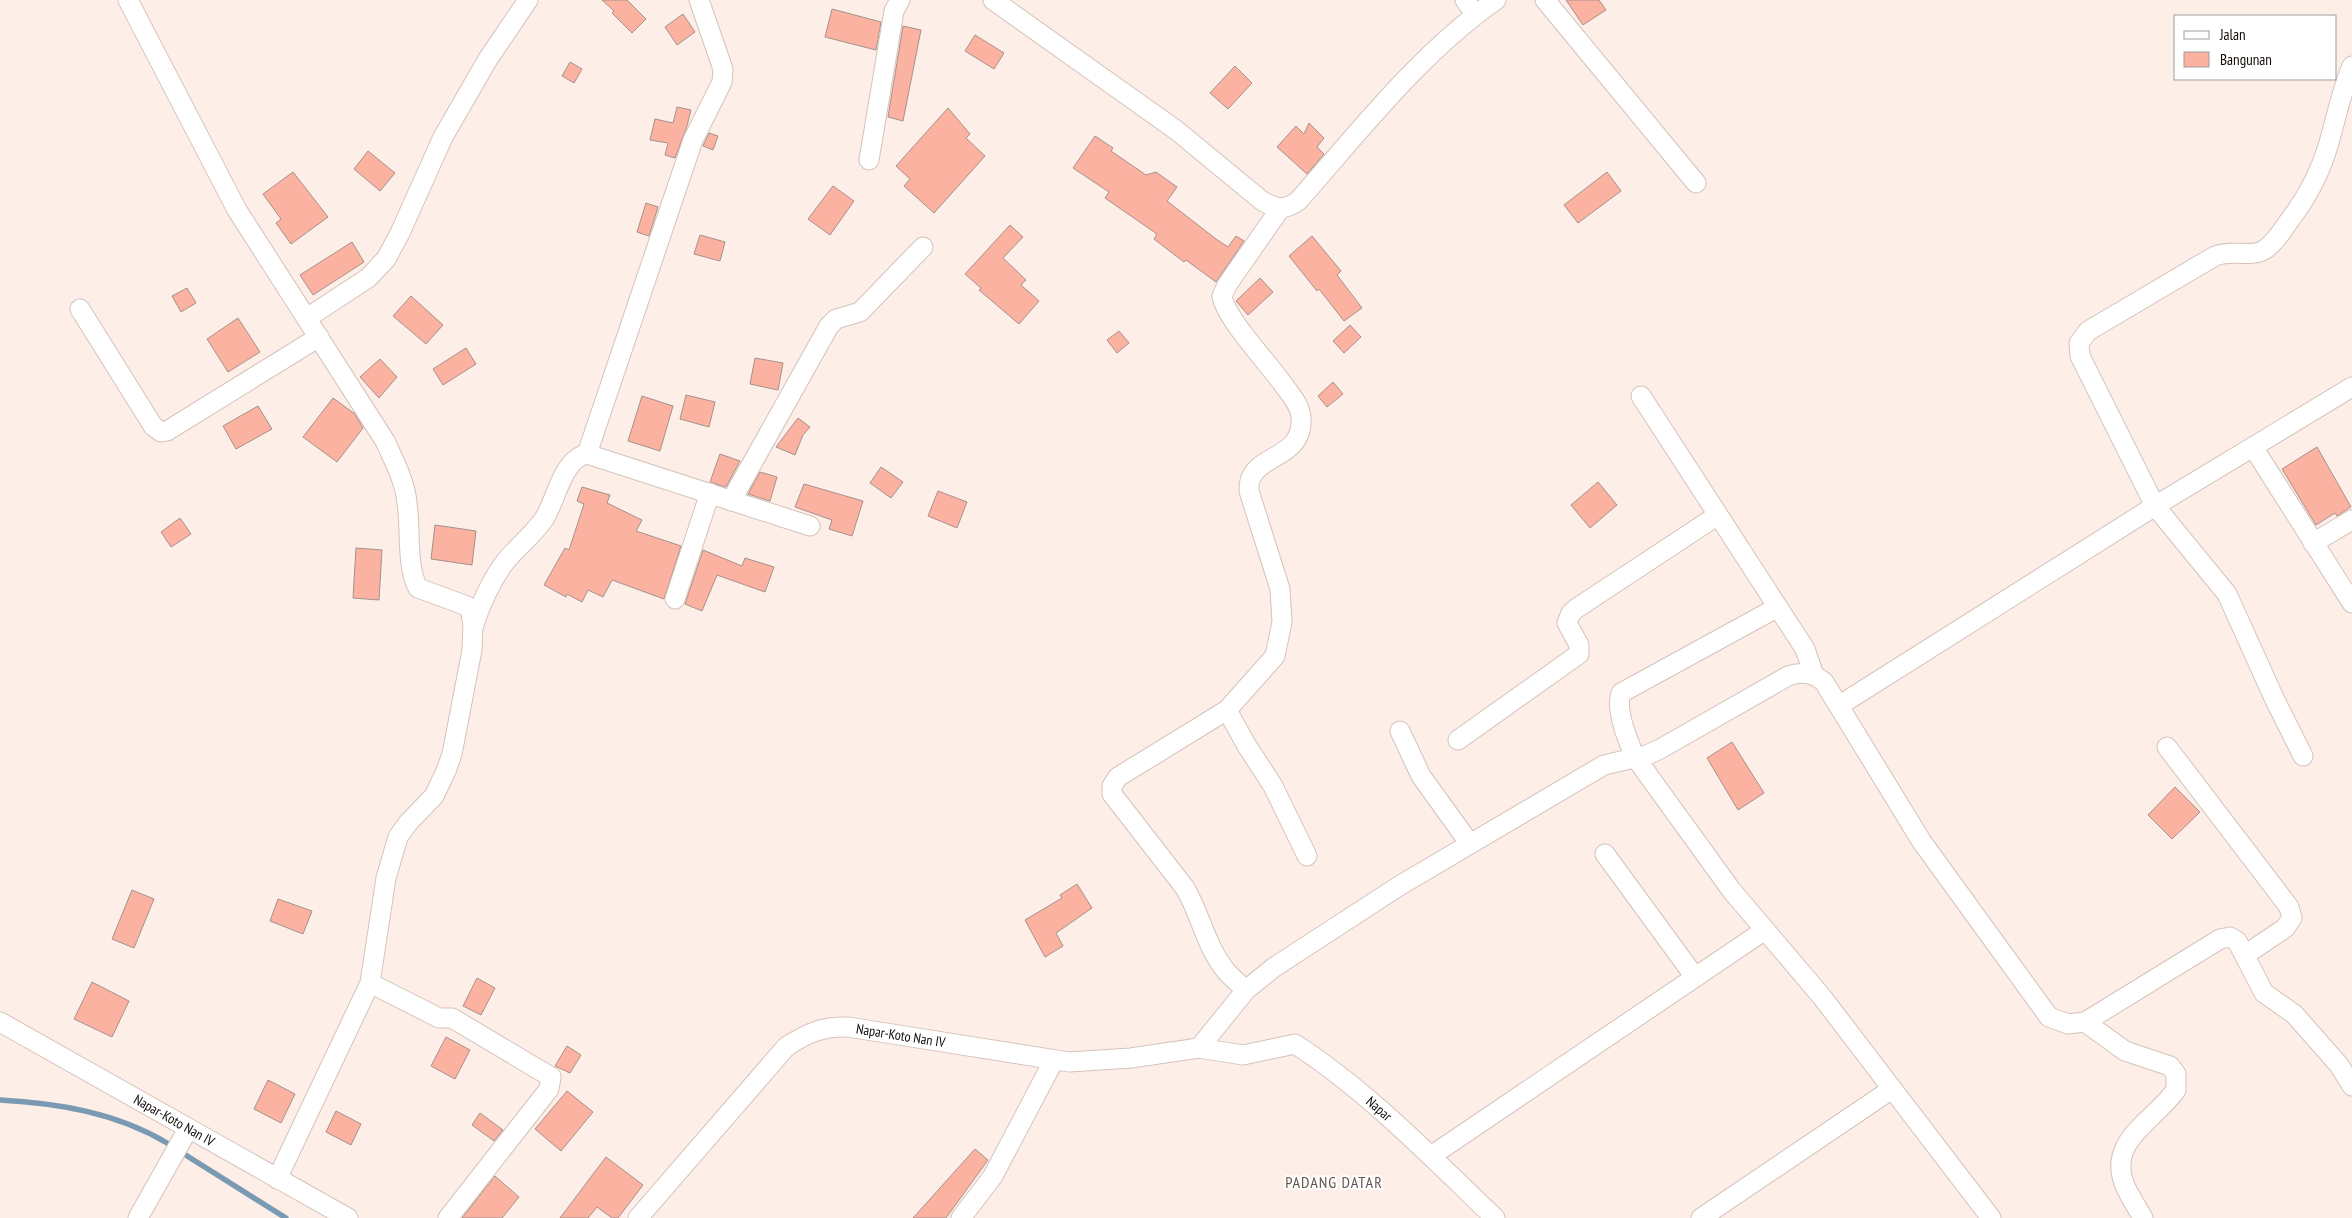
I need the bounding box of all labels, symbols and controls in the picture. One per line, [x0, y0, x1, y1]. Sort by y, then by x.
legend [2174, 15, 2337, 80]
text: Jalan [2219, 25, 2246, 44]
text: Bangunan [2220, 50, 2272, 69]
street label: Napar-Koto Nan IV [855, 1019, 947, 1051]
street label: Napar-Koto Nan IV [131, 1090, 218, 1150]
street label: Napar [1362, 1092, 1396, 1125]
district label: PADANG DATAR [1285, 1172, 1383, 1192]

